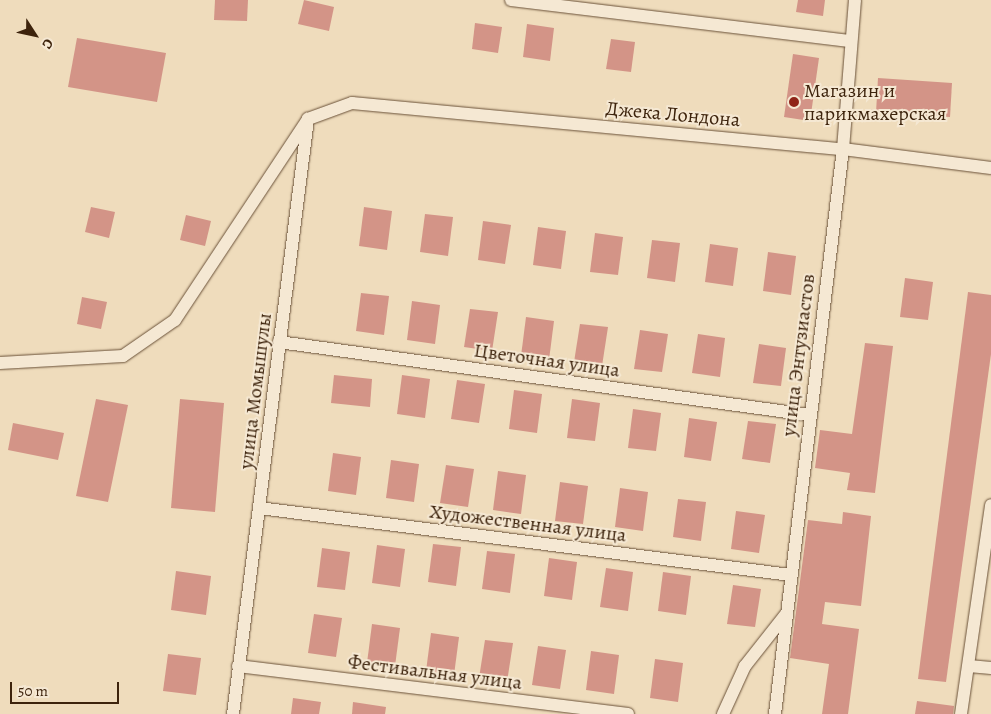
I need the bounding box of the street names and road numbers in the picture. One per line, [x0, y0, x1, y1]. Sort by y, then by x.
street label: Джека Лондона [605, 96, 741, 132]
street label: улица Энтузиастов [776, 272, 820, 438]
street label: улица Момышулы [234, 312, 276, 470]
street label: Цветочная улица [473, 338, 621, 382]
street label: Художественная улица [428, 499, 628, 547]
street label: Фестивальная улица [346, 649, 524, 695]

